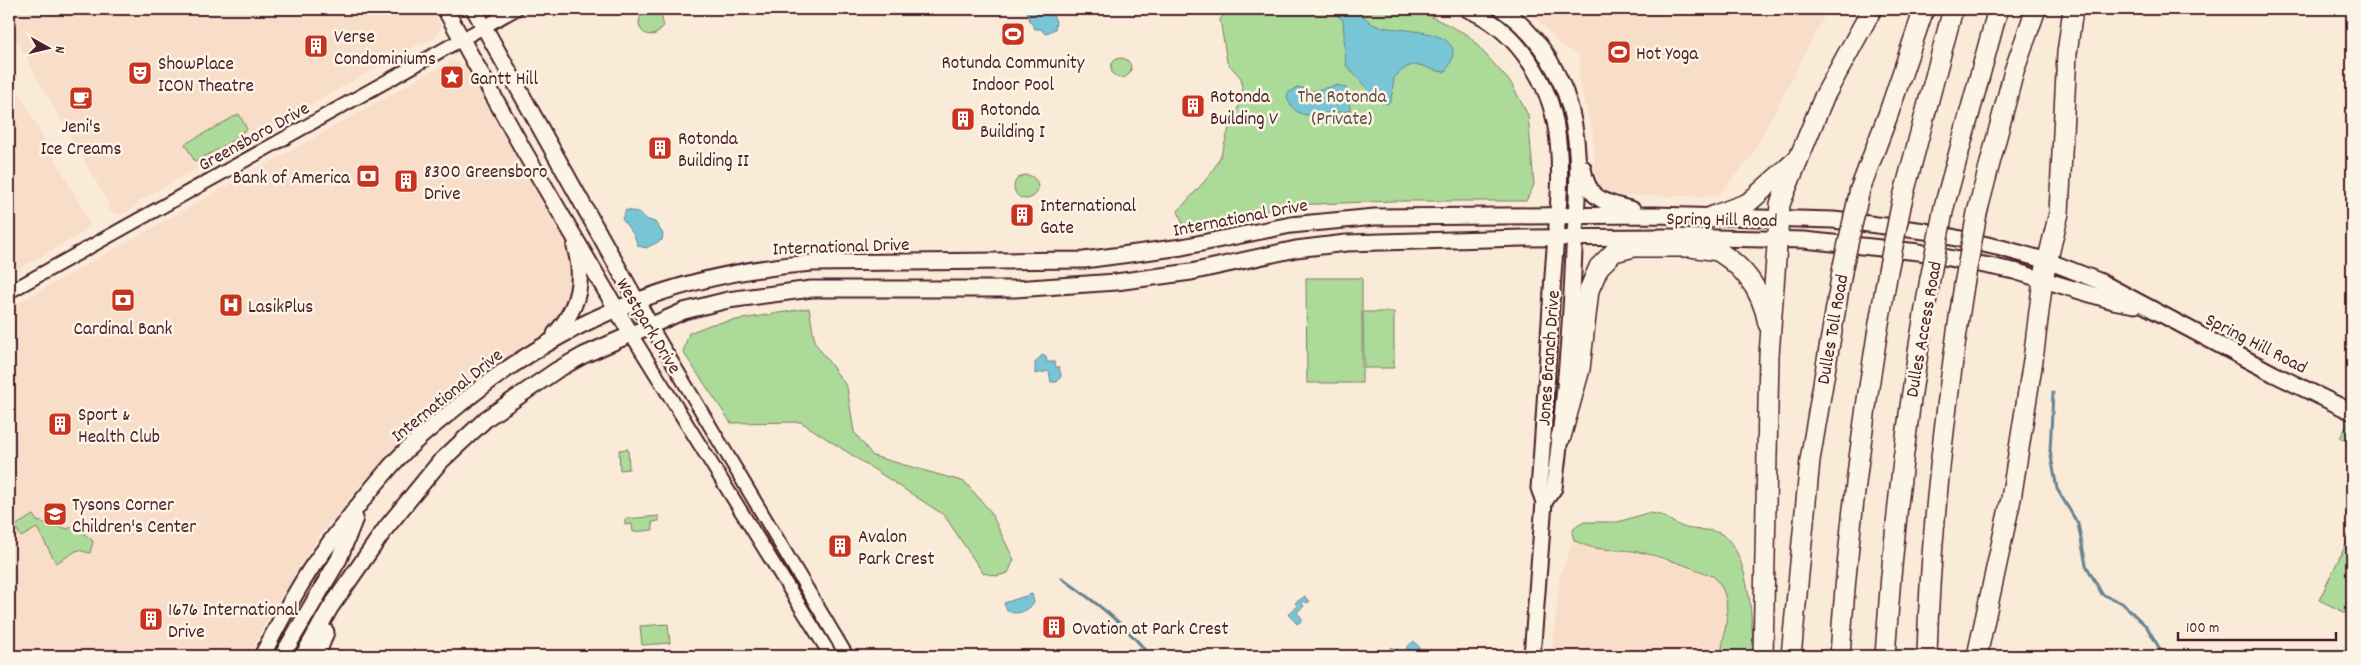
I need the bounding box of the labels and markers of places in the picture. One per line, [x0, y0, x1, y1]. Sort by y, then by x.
sports icon: Rotunda Community Indoor Pool [1000, 21, 1026, 47]
place label: Verse Condominiums [334, 25, 436, 74]
building icon: Verse Condominiums [303, 33, 329, 59]
sports icon: Hot Yoga [1606, 39, 1632, 65]
place label: Hot Yoga [1636, 42, 1699, 69]
place label: Rotunda Community Indoor Pool [942, 51, 1085, 100]
place label: ShowPlace ICON Theatre [158, 52, 254, 101]
theatre icon: ShowPlace ICON Theatre [127, 60, 153, 86]
place icon: Gantt Hill [439, 64, 465, 90]
place label: Gantt Hill [470, 67, 538, 94]
cafe icon: Jeni's Ice Creams [68, 85, 94, 111]
place label: Rotonda Building V [1210, 85, 1278, 134]
building icon: Rotonda Building V [1180, 93, 1206, 119]
place label: Rotonda Building I [980, 98, 1045, 147]
building icon: Rotonda Building I [950, 106, 976, 132]
place label: Jeni's Ice Creams [41, 115, 122, 164]
place label: Rotonda Building II [678, 127, 749, 176]
building icon: Rotonda Building II [647, 135, 673, 161]
place label: 8300 Greensboro Drive [424, 160, 547, 209]
bank icon: Bank of America [355, 163, 381, 189]
place label: Bank of America [233, 166, 351, 193]
building icon: 8300 Greensboro Drive [393, 168, 419, 194]
place label: International Gate [1040, 194, 1136, 243]
building icon: International Gate [1009, 202, 1035, 228]
bank icon: Cardinal Bank [110, 287, 136, 313]
hospital icon: LasikPlus [218, 292, 244, 318]
place label: LasikPlus [248, 295, 313, 322]
place label: Cardinal Bank [74, 317, 173, 344]
place label: Sport & Health Club [78, 403, 160, 452]
building icon: Sport & Health Club [47, 411, 73, 437]
place label: Tysons Corner Children's Center [72, 493, 196, 542]
school or university icon: Tysons Corner Children's Center [42, 501, 68, 527]
place label: Avalon Park Crest [858, 525, 935, 574]
building icon: Avalon Park Crest [827, 533, 853, 559]
place label: 1676 International Drive [168, 598, 299, 647]
building icon: 1676 International Drive [138, 606, 164, 632]
building icon: Ovation at Park Crest [1041, 614, 1067, 640]
place label: Ovation at Park Crest [1072, 617, 1229, 644]

